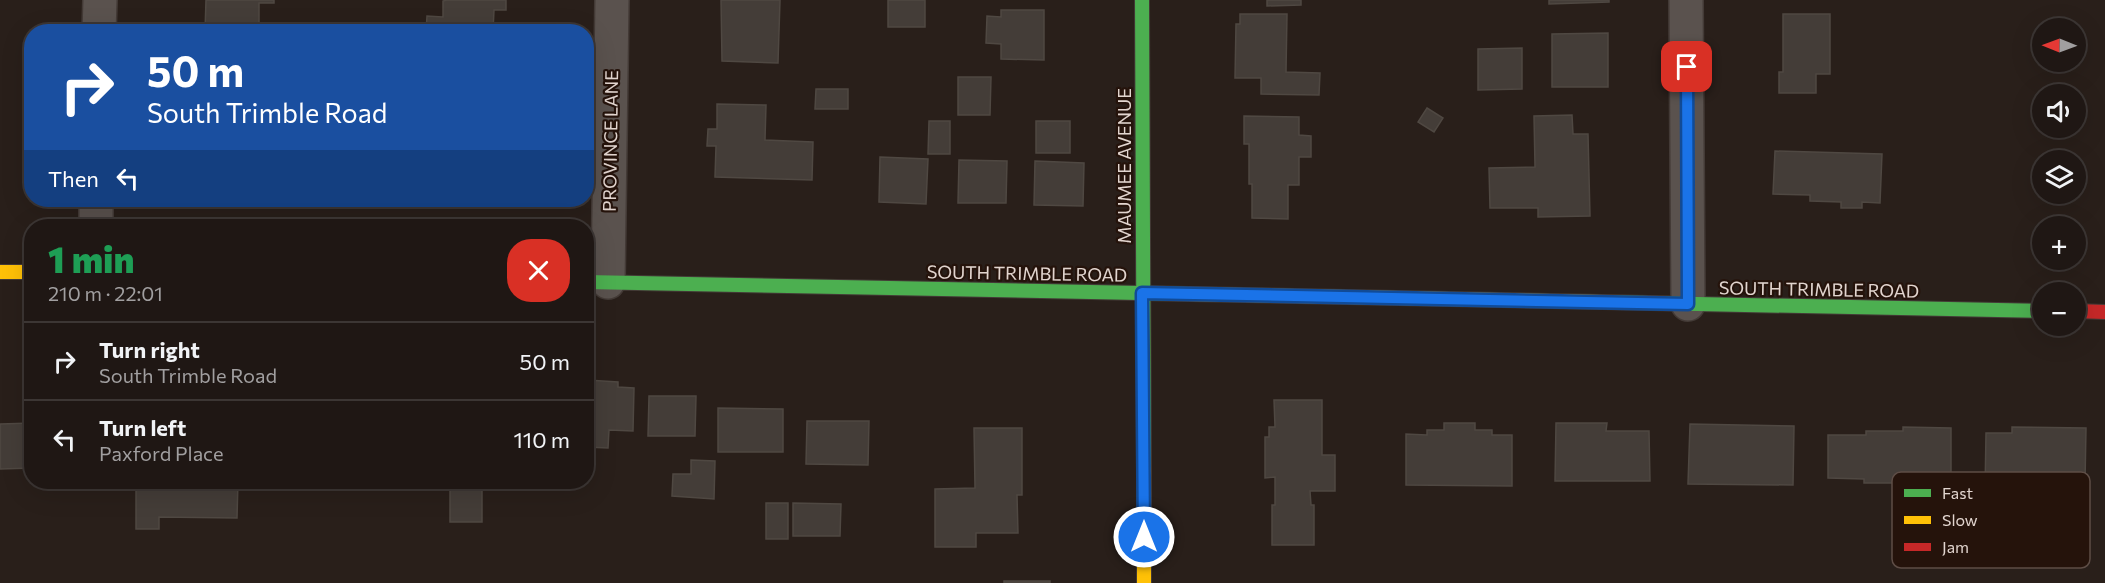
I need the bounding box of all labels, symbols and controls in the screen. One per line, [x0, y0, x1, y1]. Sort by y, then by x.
north arrow [2032, 18, 2086, 72]
map controls [2032, 18, 2086, 336]
pin [1661, 41, 1712, 92]
text: 50 m [147, 44, 244, 96]
icon: right [48, 48, 126, 126]
icon: arrive [1670, 50, 1703, 83]
street label: PROVINCE LANE [598, 70, 622, 212]
button: sound [2032, 84, 2086, 138]
street label: MAUMEE AVENUE [1113, 88, 1135, 244]
text: South Trimble Road [147, 96, 387, 129]
button: layers [2032, 150, 2086, 204]
icon: left [111, 162, 144, 195]
text: Then [48, 165, 99, 192]
button: + [2032, 216, 2086, 270]
text: 1 min [48, 236, 134, 280]
button: close [507, 239, 570, 302]
street label: SOUTH TRIMBLE ROAD [927, 260, 1127, 286]
street label: SOUTH TRIMBLE ROAD [1719, 276, 1919, 302]
text: 210 m · 22:01 [48, 281, 163, 305]
button: − [2032, 282, 2086, 336]
text: Turn right [99, 336, 200, 363]
icon: right [48, 345, 81, 378]
text: 50 m [520, 348, 570, 375]
text: South Trimble Road [99, 363, 277, 387]
text: Turn left [99, 414, 186, 441]
icon: left [48, 423, 81, 456]
text: 110 m [513, 426, 570, 453]
text: Paxford Place [99, 441, 224, 465]
legend [1892, 472, 2090, 568]
text: Fast [1942, 483, 1973, 502]
position arrow [1112, 505, 1176, 569]
text: Slow [1942, 510, 1978, 529]
text: Jam [1942, 537, 1969, 556]

